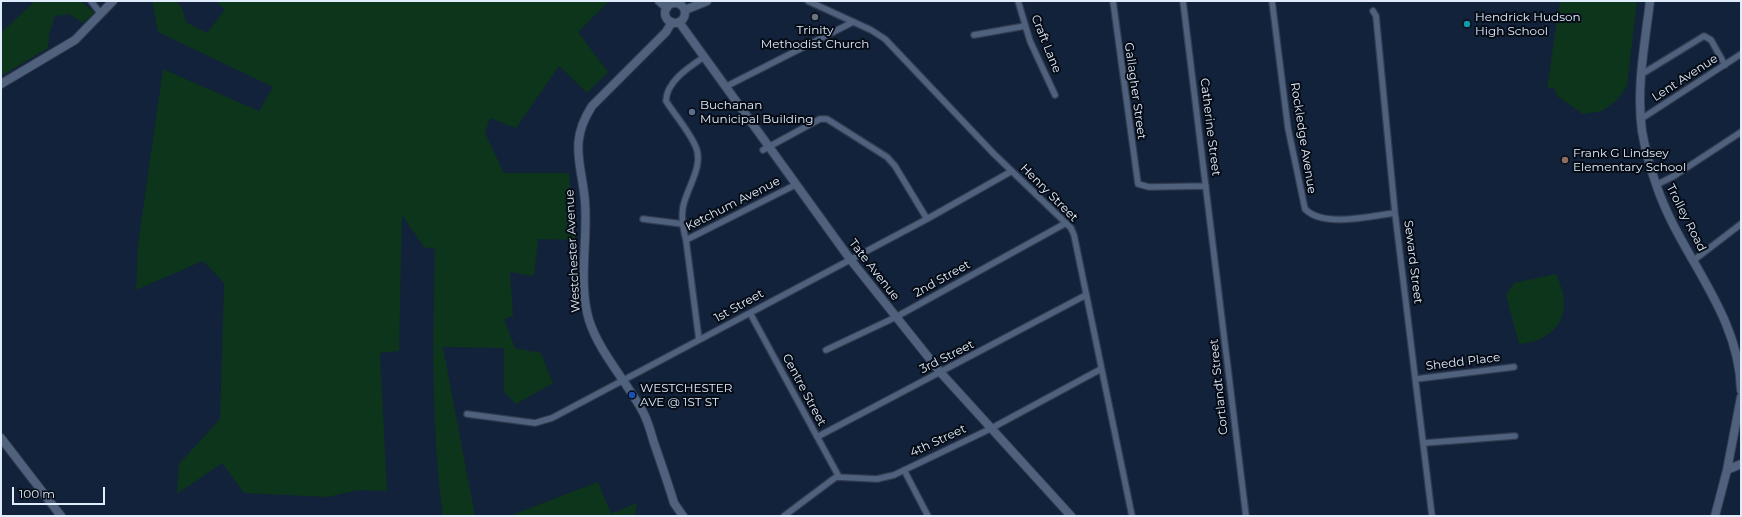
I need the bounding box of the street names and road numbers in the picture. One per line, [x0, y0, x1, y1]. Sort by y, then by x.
street label: Craft Lane [1028, 13, 1064, 75]
street label: Gallagher Street [1121, 42, 1149, 140]
street label: Lent Avenue [1649, 51, 1721, 105]
street label: Catherine Street [1197, 77, 1223, 177]
street label: Rockledge Avenue [1287, 81, 1319, 195]
street label: Henry Street [1017, 161, 1081, 225]
street label: Ketchum Avenue [683, 174, 783, 234]
street label: Trolley Road [1663, 182, 1709, 254]
street label: Westchester Avenue [563, 189, 583, 313]
street label: Seward Street [1401, 219, 1425, 305]
street label: Tate Avenue [846, 236, 902, 304]
street label: 2nd Street [911, 258, 973, 300]
street label: 1st Street [712, 286, 766, 326]
street label: 3rd Street [917, 337, 977, 377]
street label: Cortlandt Street [1207, 338, 1231, 436]
street label: Shedd Place [1425, 350, 1501, 374]
street label: Centre Street [779, 351, 829, 429]
street label: 4th Street [908, 422, 968, 460]

